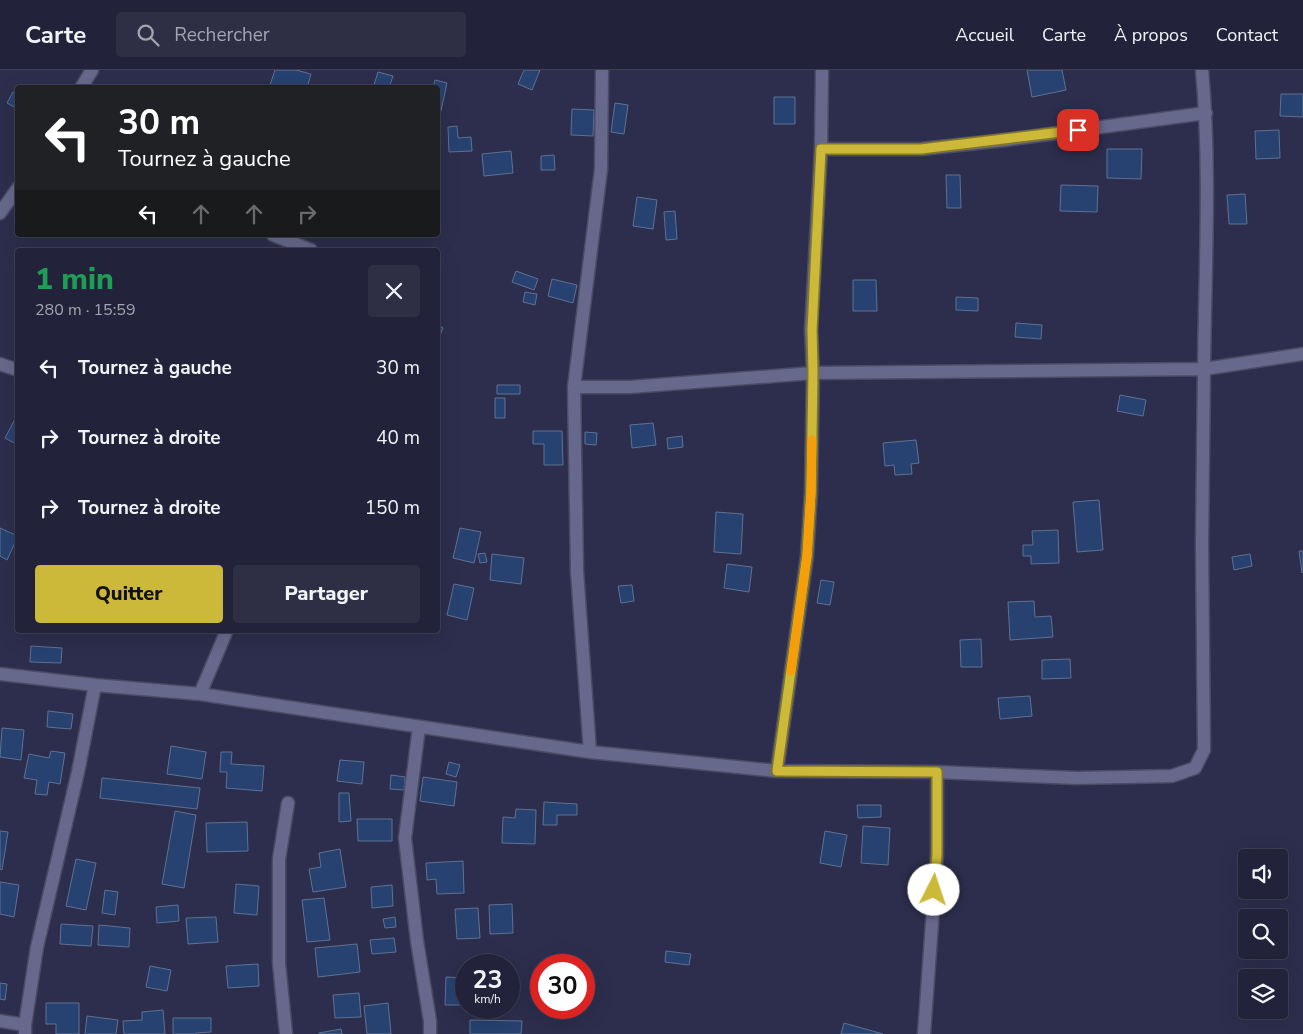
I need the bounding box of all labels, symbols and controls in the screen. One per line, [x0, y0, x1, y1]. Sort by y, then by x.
search box [116, 12, 466, 57]
text: Carte [25, 19, 86, 51]
icon: search [134, 21, 162, 49]
text: Rechercher [174, 22, 270, 48]
text: Accueil [955, 23, 1014, 47]
text: Carte [1042, 23, 1086, 47]
text: À propos [1114, 23, 1188, 47]
text: Contact [1216, 23, 1278, 47]
text: 30 m [118, 99, 200, 146]
icon: left [35, 105, 100, 170]
pin [1057, 109, 1099, 151]
icon: arrive [1064, 116, 1092, 144]
text: Tournez à gauche [118, 144, 291, 174]
icon: left [134, 200, 162, 228]
icon: ahead [187, 200, 215, 228]
icon: ahead [240, 200, 268, 228]
icon: right [293, 200, 321, 228]
text: 1 min [35, 259, 114, 300]
button: close [368, 265, 420, 317]
text: 280 m · 15:59 [35, 299, 136, 321]
icon: left [35, 354, 63, 382]
text: Tournez à gauche [78, 355, 232, 381]
text: 30 m [376, 355, 420, 381]
icon: right [35, 424, 63, 452]
text: Tournez à droite [78, 425, 221, 451]
text: 40 m [376, 425, 420, 451]
icon: right [35, 494, 63, 522]
text: Tournez à droite [78, 495, 221, 521]
text: 150 m [365, 495, 420, 521]
button: Quitter [35, 565, 223, 623]
button: Partager [233, 565, 420, 623]
map controls [1238, 849, 1288, 1019]
button: sound [1238, 849, 1288, 899]
position arrow [907, 863, 959, 915]
button: search [1238, 909, 1288, 959]
speed limit sign: 30 [530, 954, 595, 1019]
text: 23 [472, 963, 503, 997]
button: layers [1238, 969, 1288, 1019]
text: km/h [474, 991, 501, 1007]

